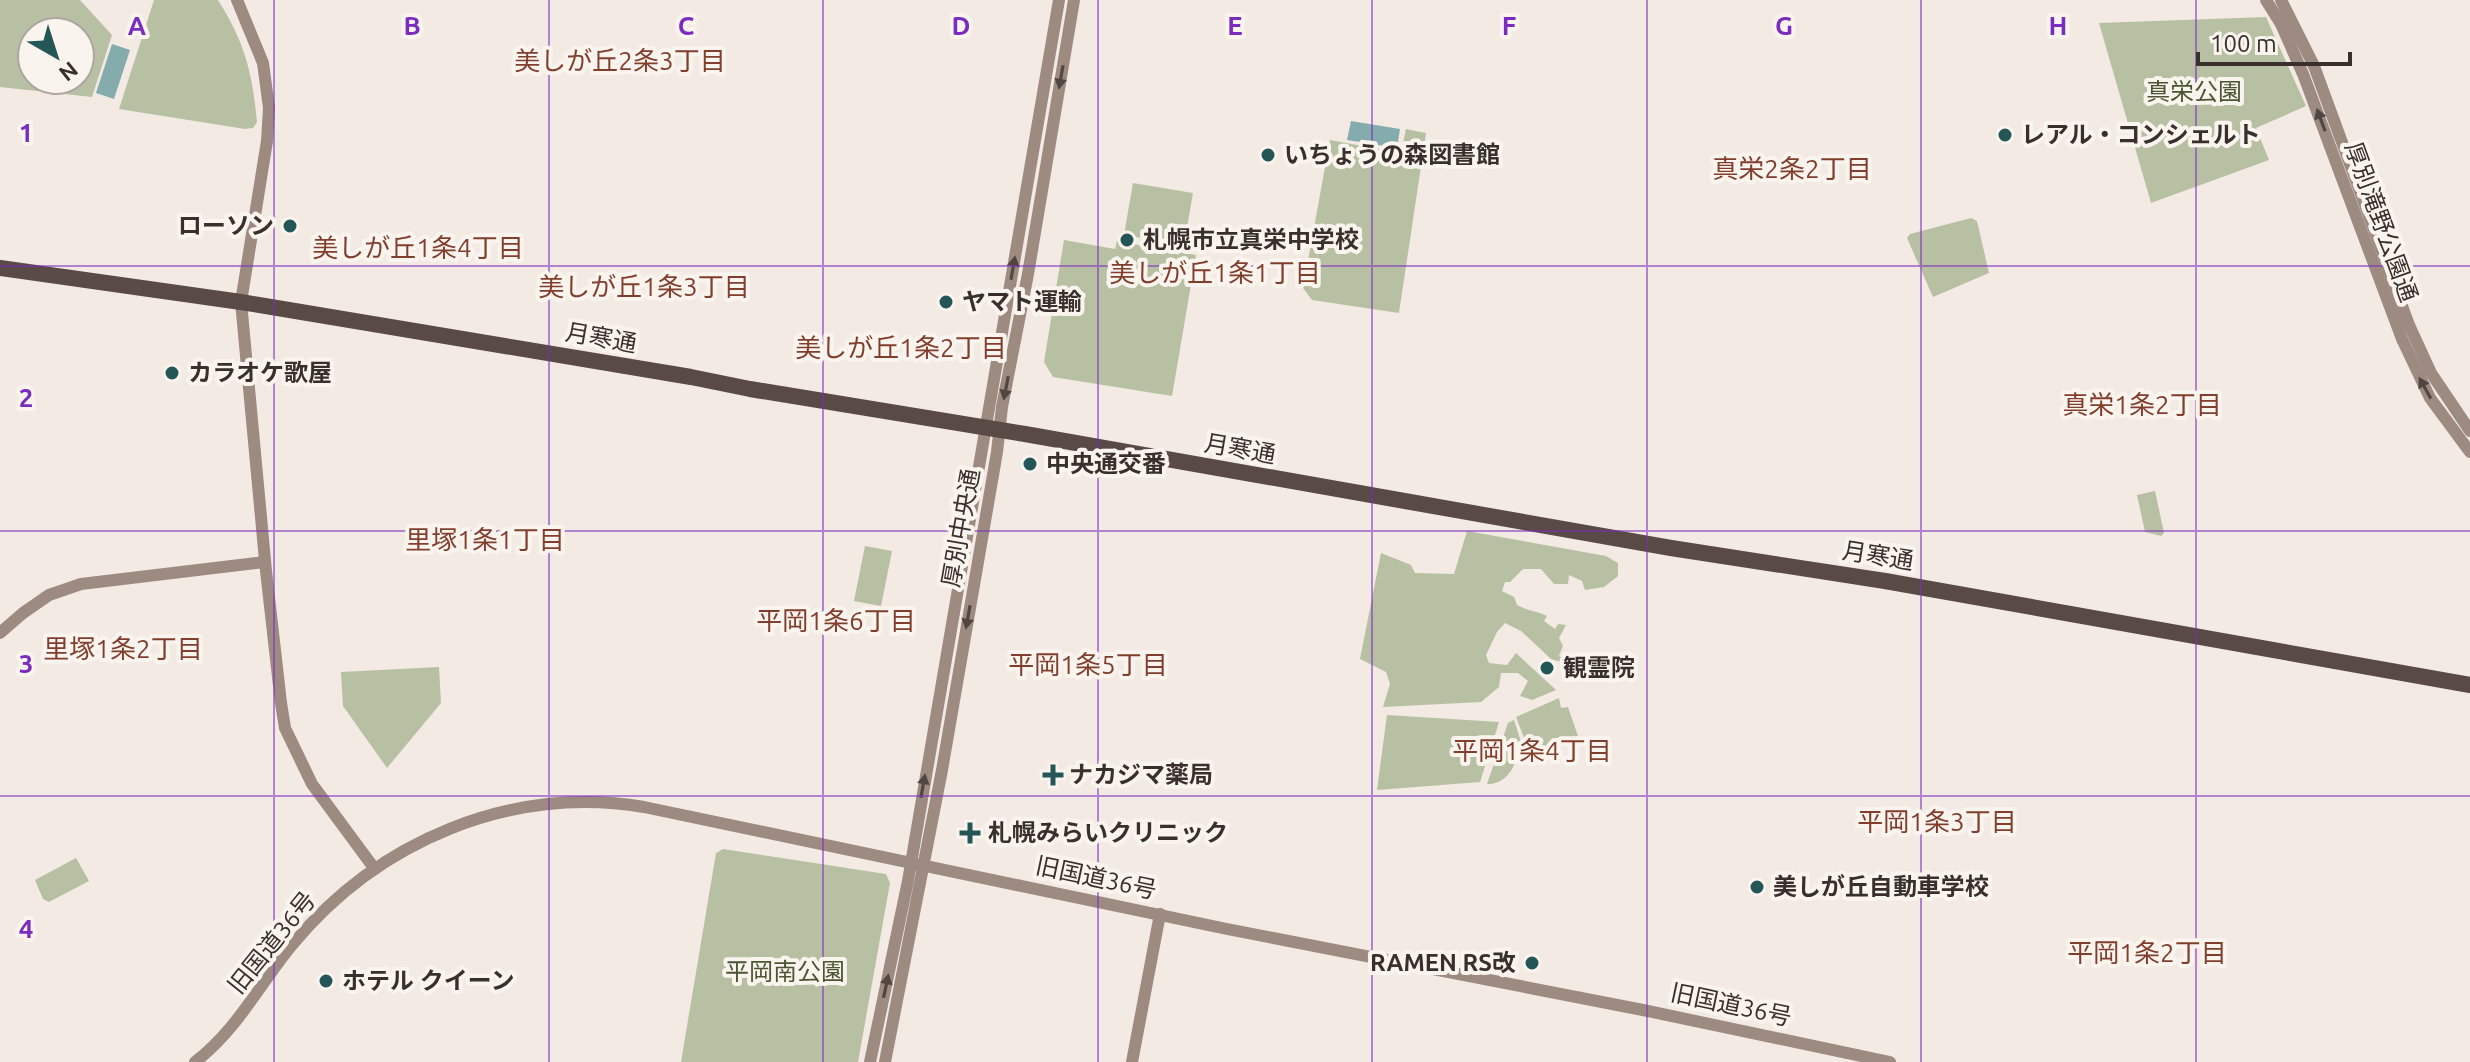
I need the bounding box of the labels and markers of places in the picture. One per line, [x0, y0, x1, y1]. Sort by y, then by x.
place label: レアル・コンシェルト [2021, 121, 2261, 148]
marker: レアル・コンシェルト [1996, 126, 2014, 144]
place label: いちょうの森図書館 [1284, 141, 1500, 168]
marker: いちょうの森図書館 [1259, 146, 1277, 164]
place label: ローソン [178, 212, 274, 239]
marker: ローソン [281, 217, 299, 235]
place label: 札幌市立真栄中学校 [1143, 226, 1359, 253]
marker: 札幌市立真栄中学校 [1118, 231, 1136, 249]
place label: ヤマト運輸 [962, 288, 1082, 315]
marker: ヤマト運輸 [937, 293, 955, 311]
place label: カラオケ歌屋 [188, 359, 332, 386]
marker: カラオケ歌屋 [163, 364, 181, 382]
place label: 中央通交番 [1046, 450, 1166, 477]
marker: 中央通交番 [1021, 455, 1039, 473]
place label: 観霊院 [1563, 654, 1635, 681]
marker: 観霊院 [1538, 659, 1556, 677]
place label: ナカジマ薬局 [1069, 761, 1213, 788]
marker: ナカジマ薬局 [1044, 766, 1062, 784]
place label: 札幌みらいクリニック [988, 819, 1228, 846]
marker: 札幌みらいクリニック [959, 822, 981, 844]
place label: 美しが丘自動車学校 [1773, 873, 1989, 900]
marker: 美しが丘自動車学校 [1748, 878, 1766, 896]
place label: RAMEN RS改 [1370, 949, 1516, 976]
marker: RAMEN RS改 [1523, 954, 1541, 972]
place label: ホテル クイーン [342, 967, 515, 994]
marker: ホテル クイーン [317, 972, 335, 990]

